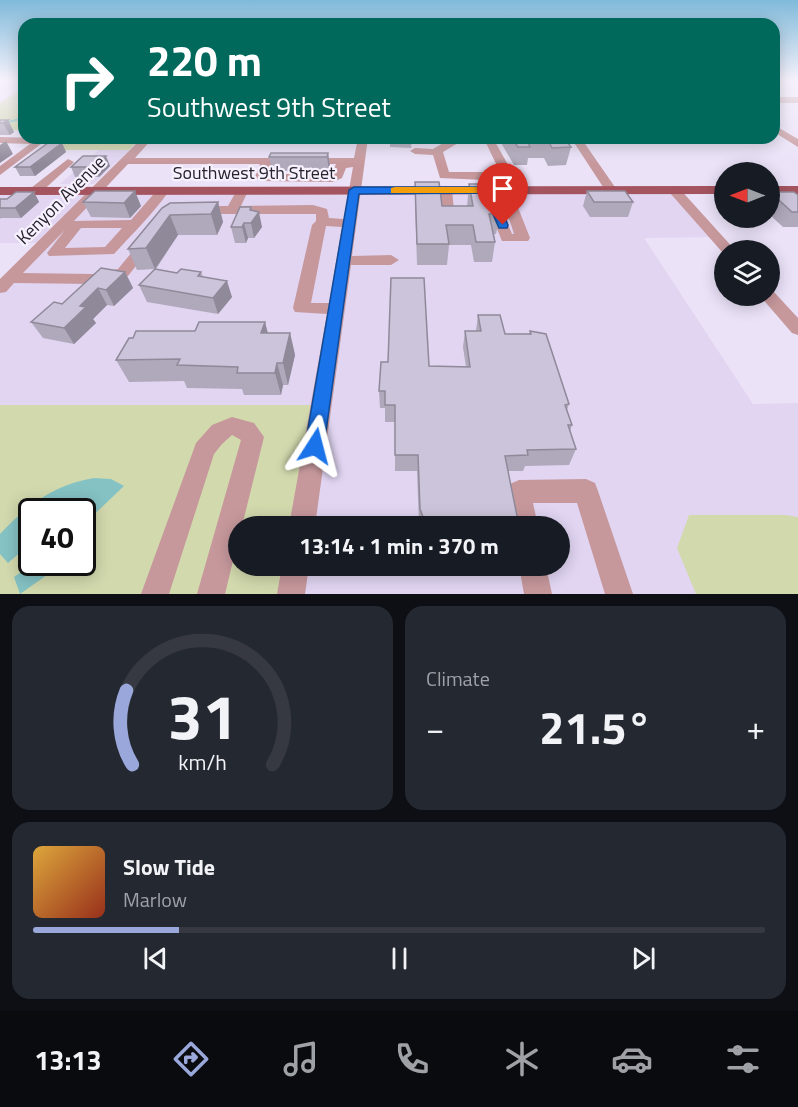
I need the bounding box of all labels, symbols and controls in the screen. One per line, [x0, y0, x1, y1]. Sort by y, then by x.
text: 220 m [147, 28, 262, 92]
icon: right [48, 42, 126, 120]
text: Southwest 9th Street [147, 86, 391, 127]
street label: Kenyon Avenue [10, 149, 111, 250]
street label: Southwest 9th Street [173, 159, 336, 186]
north arrow [714, 162, 780, 228]
map controls [714, 162, 780, 306]
pin [477, 163, 528, 225]
icon: arrive [486, 172, 519, 205]
button: layers [714, 240, 780, 306]
position arrow [283, 414, 347, 478]
speed limit sign: 40 [18, 498, 96, 576]
text: 13:14 · 1 min · 370 m [299, 529, 499, 563]
text: Climate [426, 663, 490, 694]
text: 31 [168, 668, 237, 763]
text: 21.5° [539, 693, 652, 761]
text: − [426, 703, 444, 753]
text: + [747, 703, 765, 753]
text: km/h [178, 746, 227, 778]
text: Slow Tide [123, 850, 215, 884]
text: Marlow [123, 884, 187, 915]
icon: previous [139, 942, 172, 975]
icon: pause [383, 942, 416, 975]
icon: next [627, 942, 660, 975]
icon: directions [170, 1038, 212, 1080]
icon: music [280, 1038, 322, 1080]
icon: phone [391, 1038, 433, 1080]
icon: climate [501, 1038, 543, 1080]
icon: car [611, 1038, 653, 1080]
icon: filters [722, 1038, 764, 1080]
text: 13:13 [34, 1039, 102, 1080]

